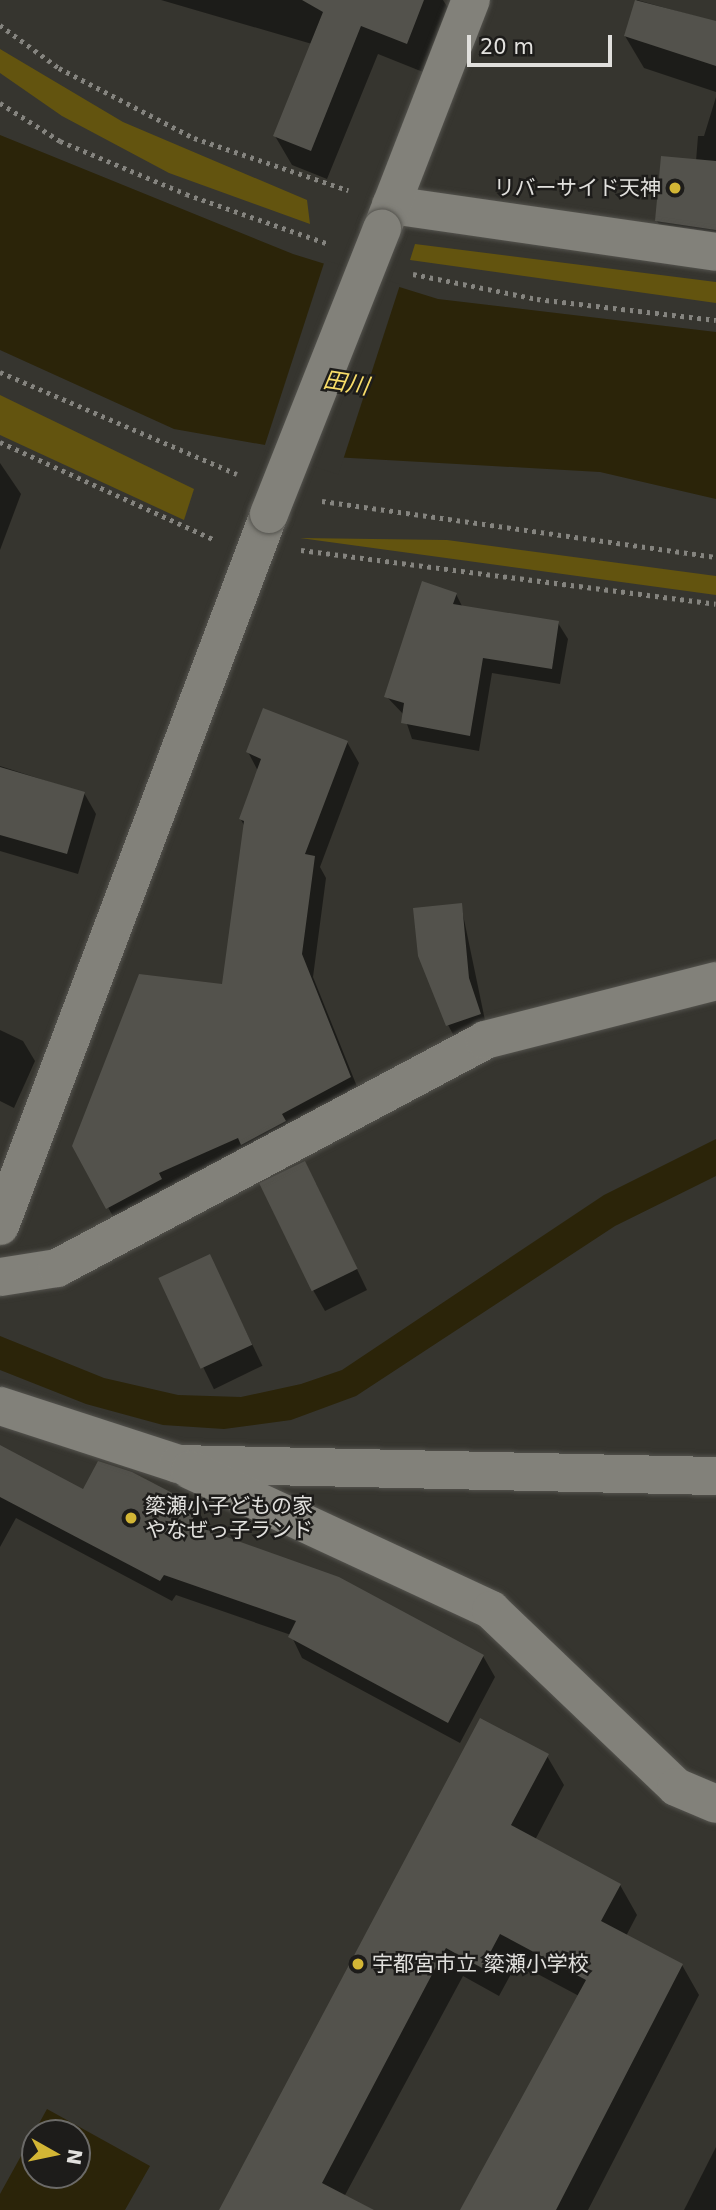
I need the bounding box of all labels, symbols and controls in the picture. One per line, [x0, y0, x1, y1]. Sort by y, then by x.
scale bar [471, 21, 616, 65]
text: 20 m [480, 35, 534, 59]
place label: リバーサイド天神 [493, 175, 661, 201]
marker: リバーサイド天神 [667, 180, 683, 196]
water label: 田川 [321, 366, 371, 400]
place label: 簗瀬小子どもの家 やなぜっ子ランド [145, 1493, 313, 1543]
marker: 簗瀬小子どもの家 やなぜっ子ランド [123, 1510, 139, 1526]
place label: 宇都宮市立 簗瀬小学校 [372, 1951, 589, 1977]
marker: 宇都宮市立 簗瀬小学校 [350, 1956, 366, 1972]
north arrow [21, 2119, 91, 2189]
text: N [63, 2147, 87, 2167]

